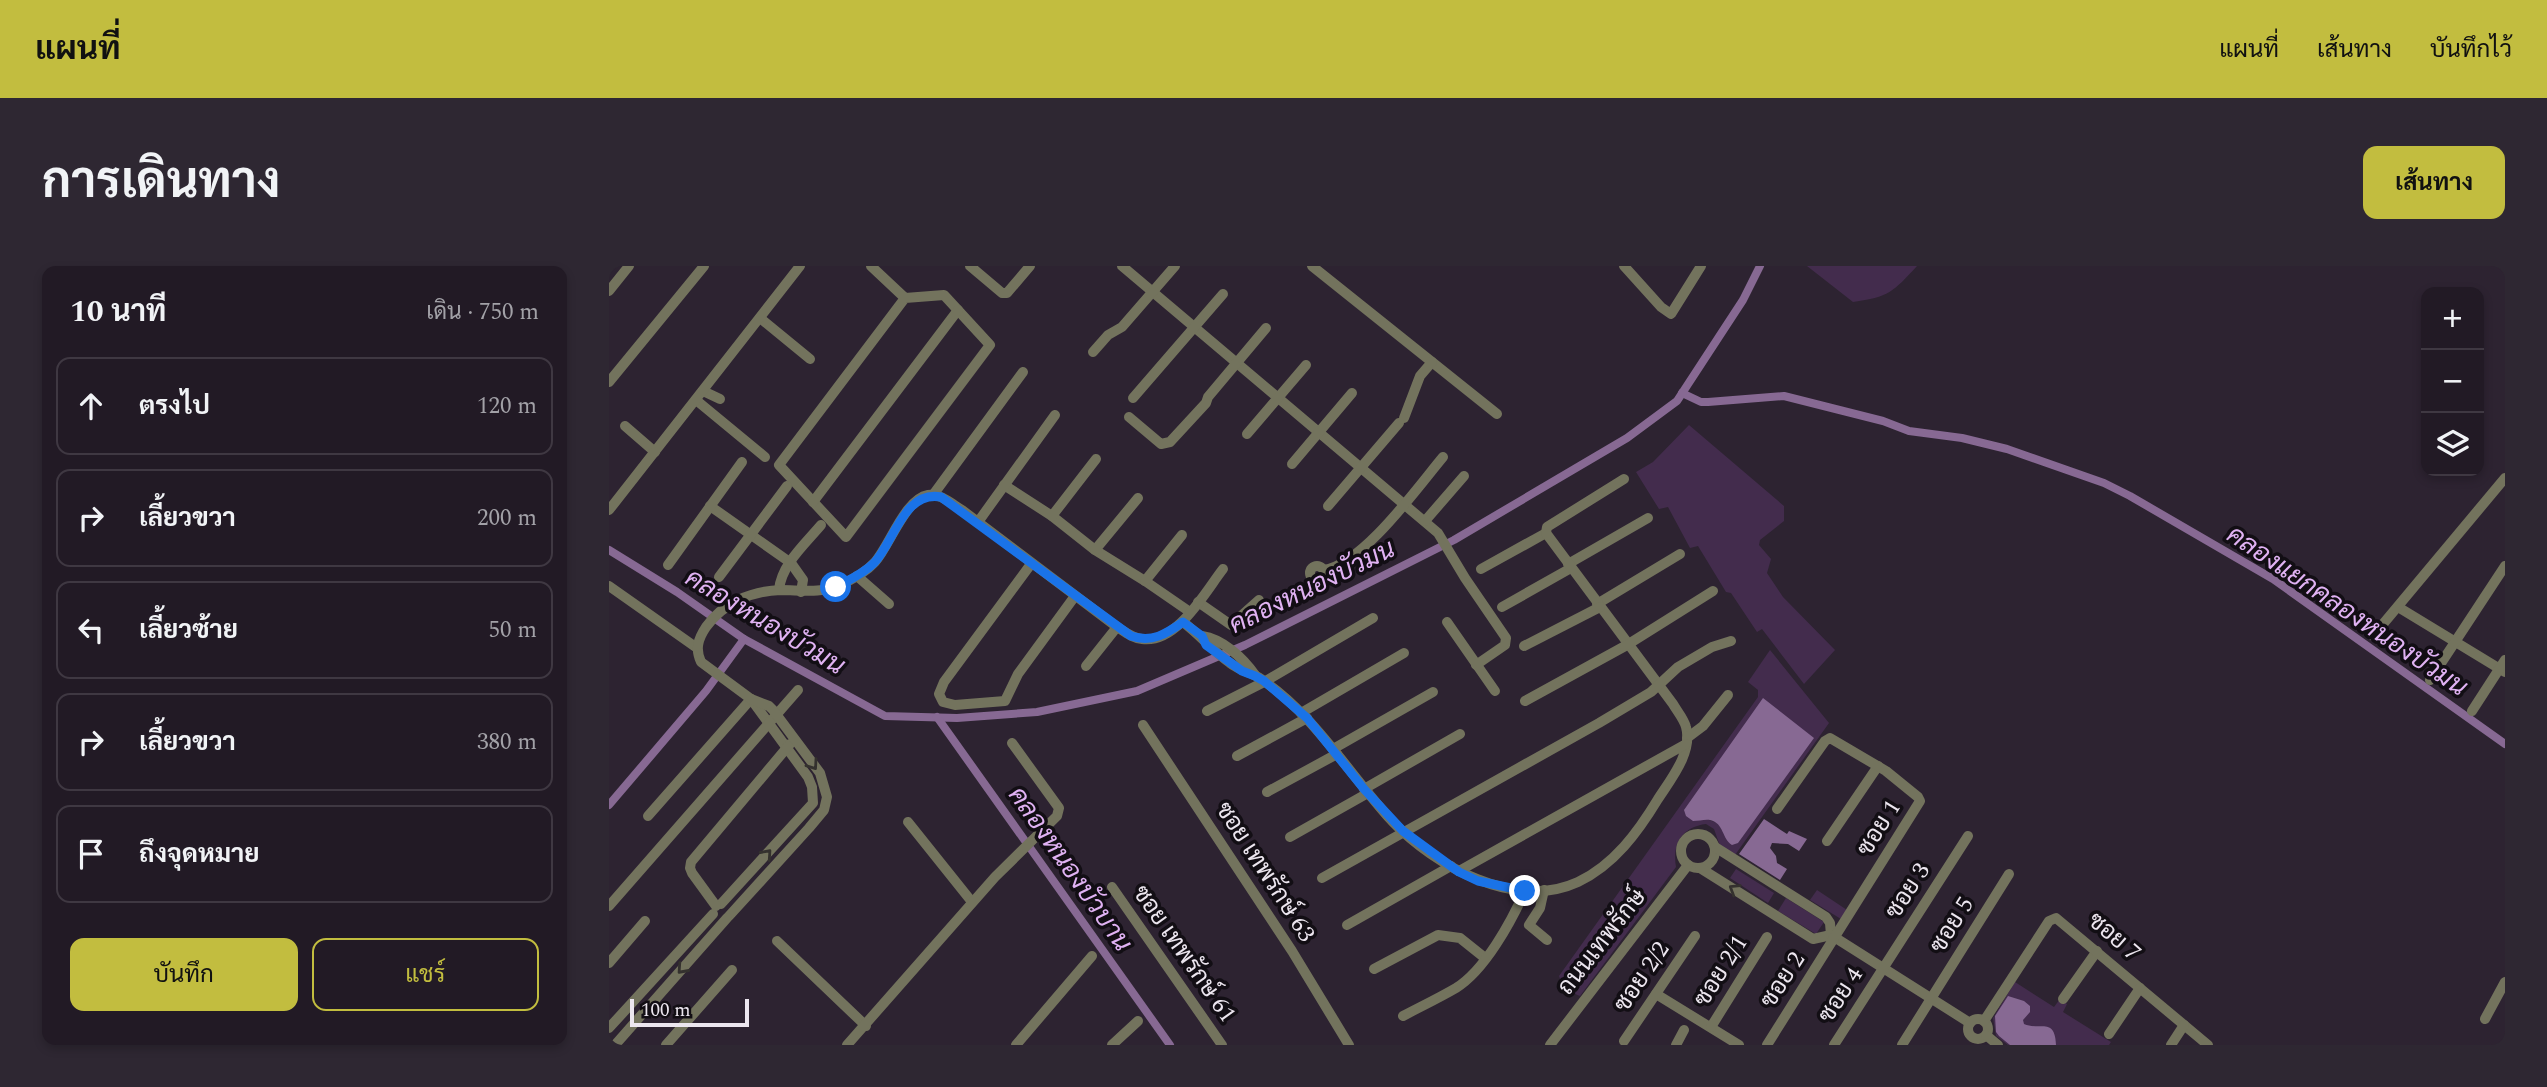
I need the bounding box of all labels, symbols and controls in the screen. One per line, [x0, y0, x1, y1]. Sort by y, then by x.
text: แผนที่ [35, 24, 121, 74]
text: แผนที่ [2219, 32, 2279, 68]
text: เส้นทาง [2317, 32, 2392, 68]
text: บันทึกไว้ [2430, 32, 2512, 68]
text: การเดินทาง [42, 145, 280, 220]
button: เส้นทาง [2363, 146, 2505, 219]
map controls [2421, 287, 2484, 476]
button: + [2421, 287, 2484, 350]
text: 10 นาที [70, 289, 166, 335]
text: เดิน · 750 m [426, 295, 539, 330]
button: − [2421, 350, 2484, 413]
text: ตรงไป [139, 386, 210, 426]
icon: ahead [72, 387, 110, 425]
text: 120 m [477, 389, 537, 424]
button: layers [2421, 413, 2484, 476]
text: เลี้ยวขวา [139, 498, 236, 538]
icon: right [72, 499, 110, 537]
text: 200 m [477, 501, 537, 536]
water label: คลองแยกคลองหนองบัวมน [2218, 515, 2476, 707]
water label: คลองหนองบัวมน [1222, 529, 1402, 645]
water label: คลองหนองบัวมน [677, 558, 853, 686]
route start [820, 571, 851, 602]
text: เลี้ยวซ้าย [139, 610, 238, 650]
icon: left [72, 611, 110, 649]
text: 50 m [488, 613, 537, 648]
text: เลี้ยวขวา [139, 722, 236, 762]
icon: right [72, 723, 110, 761]
text: 380 m [477, 725, 537, 760]
one-way arrow [805, 757, 817, 770]
water label: คลองหนองบัวบาน [998, 778, 1142, 960]
street label: ซอย 1 [1848, 793, 1910, 863]
street label: ซอย เทพรักษ์ 63 [1206, 795, 1324, 949]
text: ถึงจุดหมาย [139, 834, 260, 874]
icon: arrive [72, 835, 110, 873]
one-way arrow [759, 849, 772, 862]
street label: ซอย 3 [1876, 856, 1940, 926]
route end [1509, 875, 1540, 906]
street label: ซอย เทพรักษ์ 61 [1123, 878, 1245, 1030]
street label: ถนนเทพรักษ์ [1549, 880, 1656, 1003]
one-way arrow [1729, 885, 1742, 898]
street label: ซอย 5 [1921, 890, 1983, 960]
street label: ซอย 7 [2079, 904, 2149, 970]
street label: ซอย 2/1 [1685, 928, 1757, 1014]
street label: ซอย 2/2 [1605, 934, 1679, 1020]
button: บันทึก [70, 938, 298, 1011]
button: แชร์ [312, 938, 539, 1011]
street label: ซอย 2 [1751, 945, 1815, 1015]
street label: ซอย 4 [1809, 960, 1873, 1030]
one-way arrow [678, 961, 690, 974]
scale bar [630, 996, 749, 1028]
text: 100 m [641, 996, 691, 1025]

